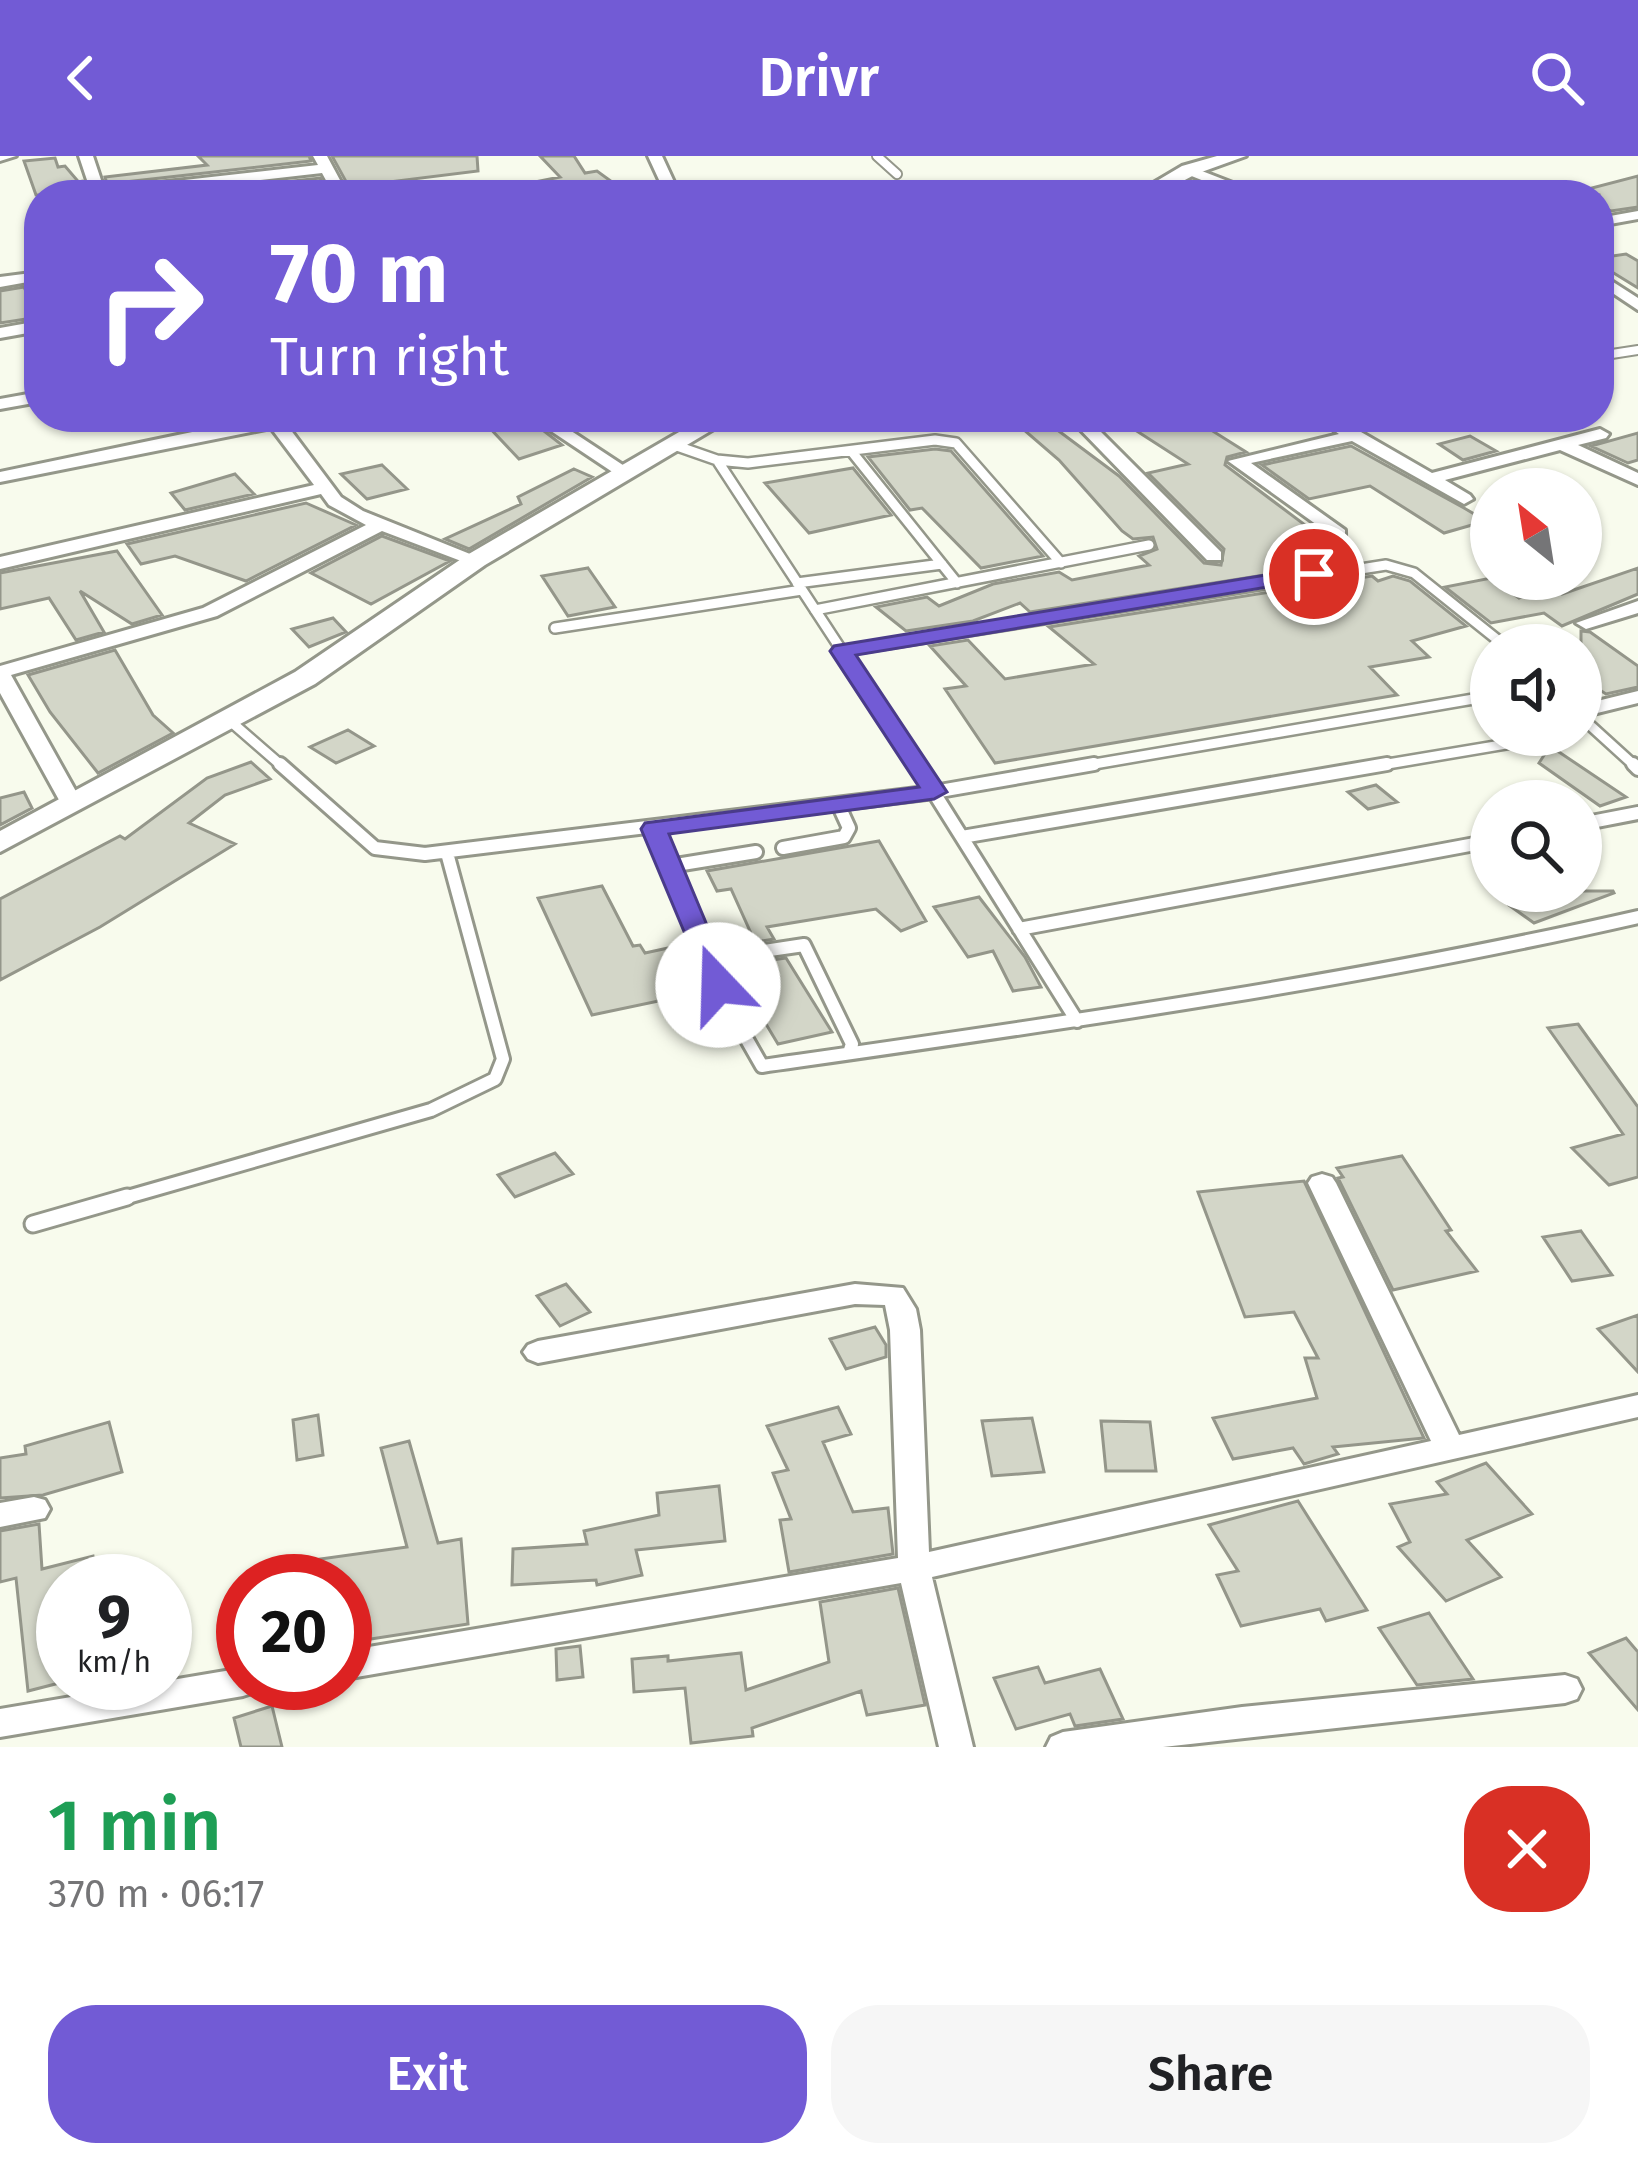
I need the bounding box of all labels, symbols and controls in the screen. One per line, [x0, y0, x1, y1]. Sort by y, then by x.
icon: back [48, 45, 114, 111]
icon: search [1524, 45, 1590, 111]
text: Drivr [759, 46, 879, 110]
text: 70 m [270, 223, 448, 324]
icon: right [72, 228, 228, 384]
text: Turn right [270, 325, 509, 389]
north arrow [1470, 468, 1602, 600]
map controls [1470, 468, 1602, 912]
pin [1263, 523, 1365, 625]
icon: arrive [1281, 541, 1347, 607]
button: sound [1470, 624, 1602, 756]
button: search [1470, 780, 1602, 912]
position arrow [655, 922, 781, 1048]
speed limit sign: 20 [216, 1554, 372, 1710]
text: 9 [97, 1581, 131, 1653]
text: km/h [77, 1644, 151, 1680]
text: 1 min [48, 1783, 221, 1869]
button: close [1464, 1786, 1590, 1912]
text: 370 m · 06:17 [48, 1871, 264, 1917]
button: Exit [48, 2005, 807, 2143]
button: Share [831, 2005, 1590, 2143]

